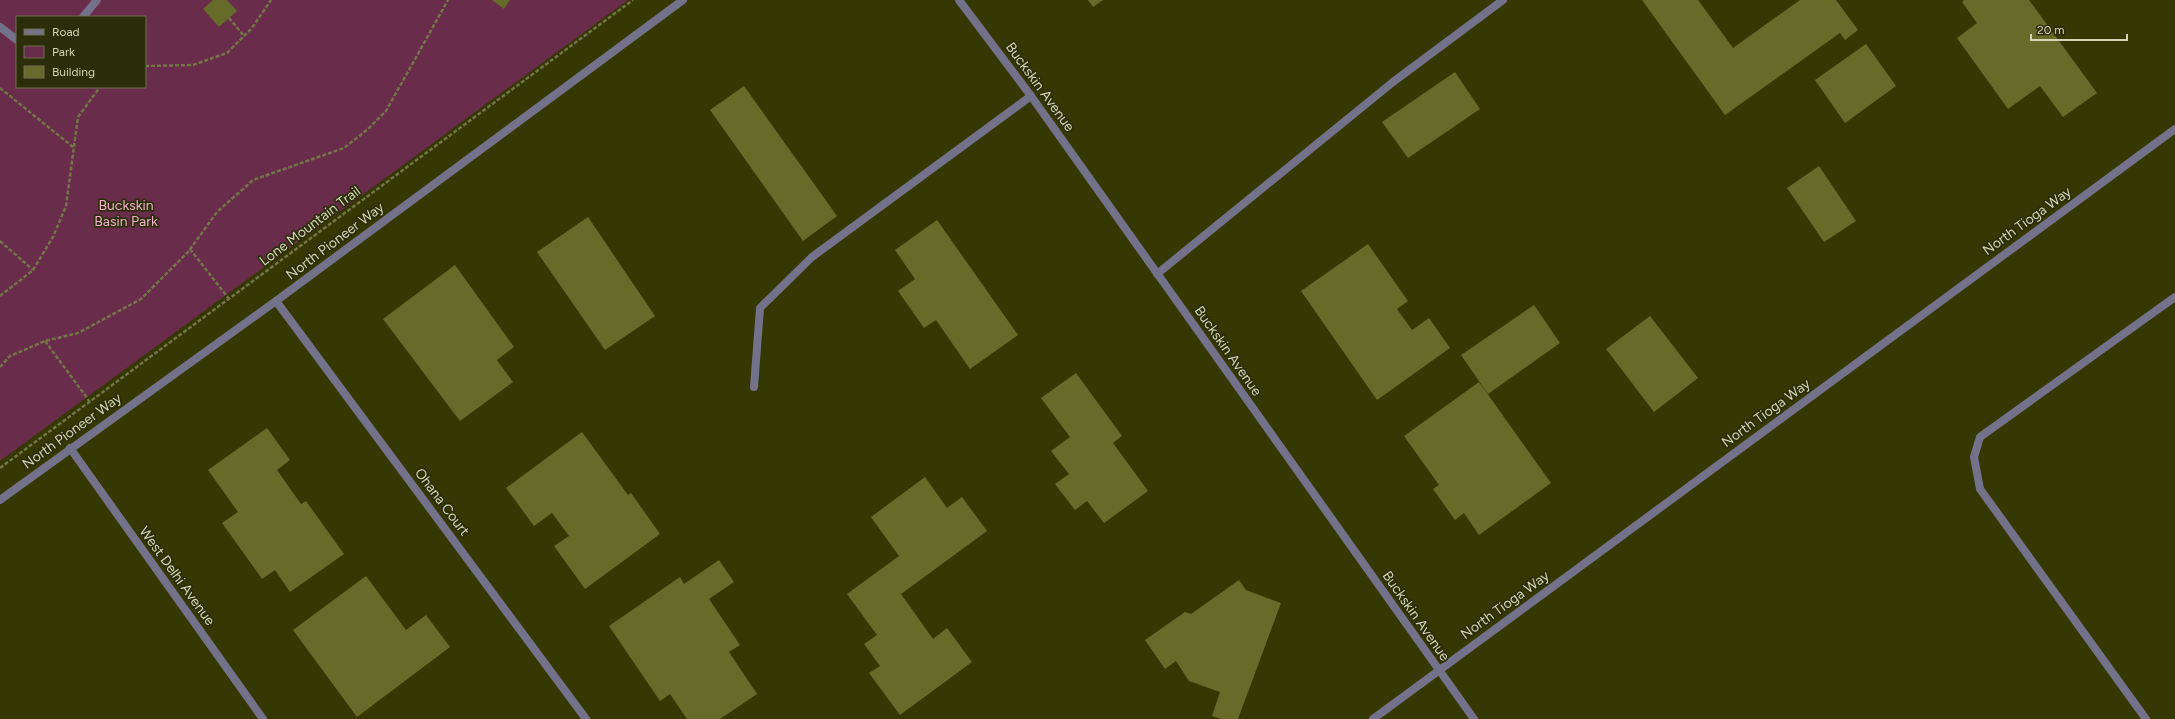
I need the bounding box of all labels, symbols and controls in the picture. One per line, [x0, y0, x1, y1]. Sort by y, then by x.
legend [16, 16, 146, 88]
scale bar [2031, 16, 2127, 42]
text: 20 m [2037, 23, 2065, 37]
text: Road [52, 25, 80, 39]
street label: Buckskin Avenue [1002, 39, 1078, 135]
text: Park [52, 45, 75, 59]
text: Building [52, 65, 95, 79]
street label: Lone Mountain Trail [256, 182, 364, 270]
street label: North Tioga Way [1979, 183, 2075, 259]
park label: Buckskin Basin Park [94, 197, 158, 230]
street label: North Pioneer Way [283, 198, 388, 283]
street label: Buckskin Avenue [1191, 303, 1266, 400]
street label: North Tioga Way [1718, 375, 1814, 451]
street label: North Pioneer Way [19, 389, 125, 473]
street label: Ohana Court [411, 465, 473, 539]
street label: West Delhi Avenue [135, 523, 219, 629]
street label: North Tioga Way [1457, 567, 1553, 643]
street label: Buckskin Avenue [1379, 568, 1454, 665]

